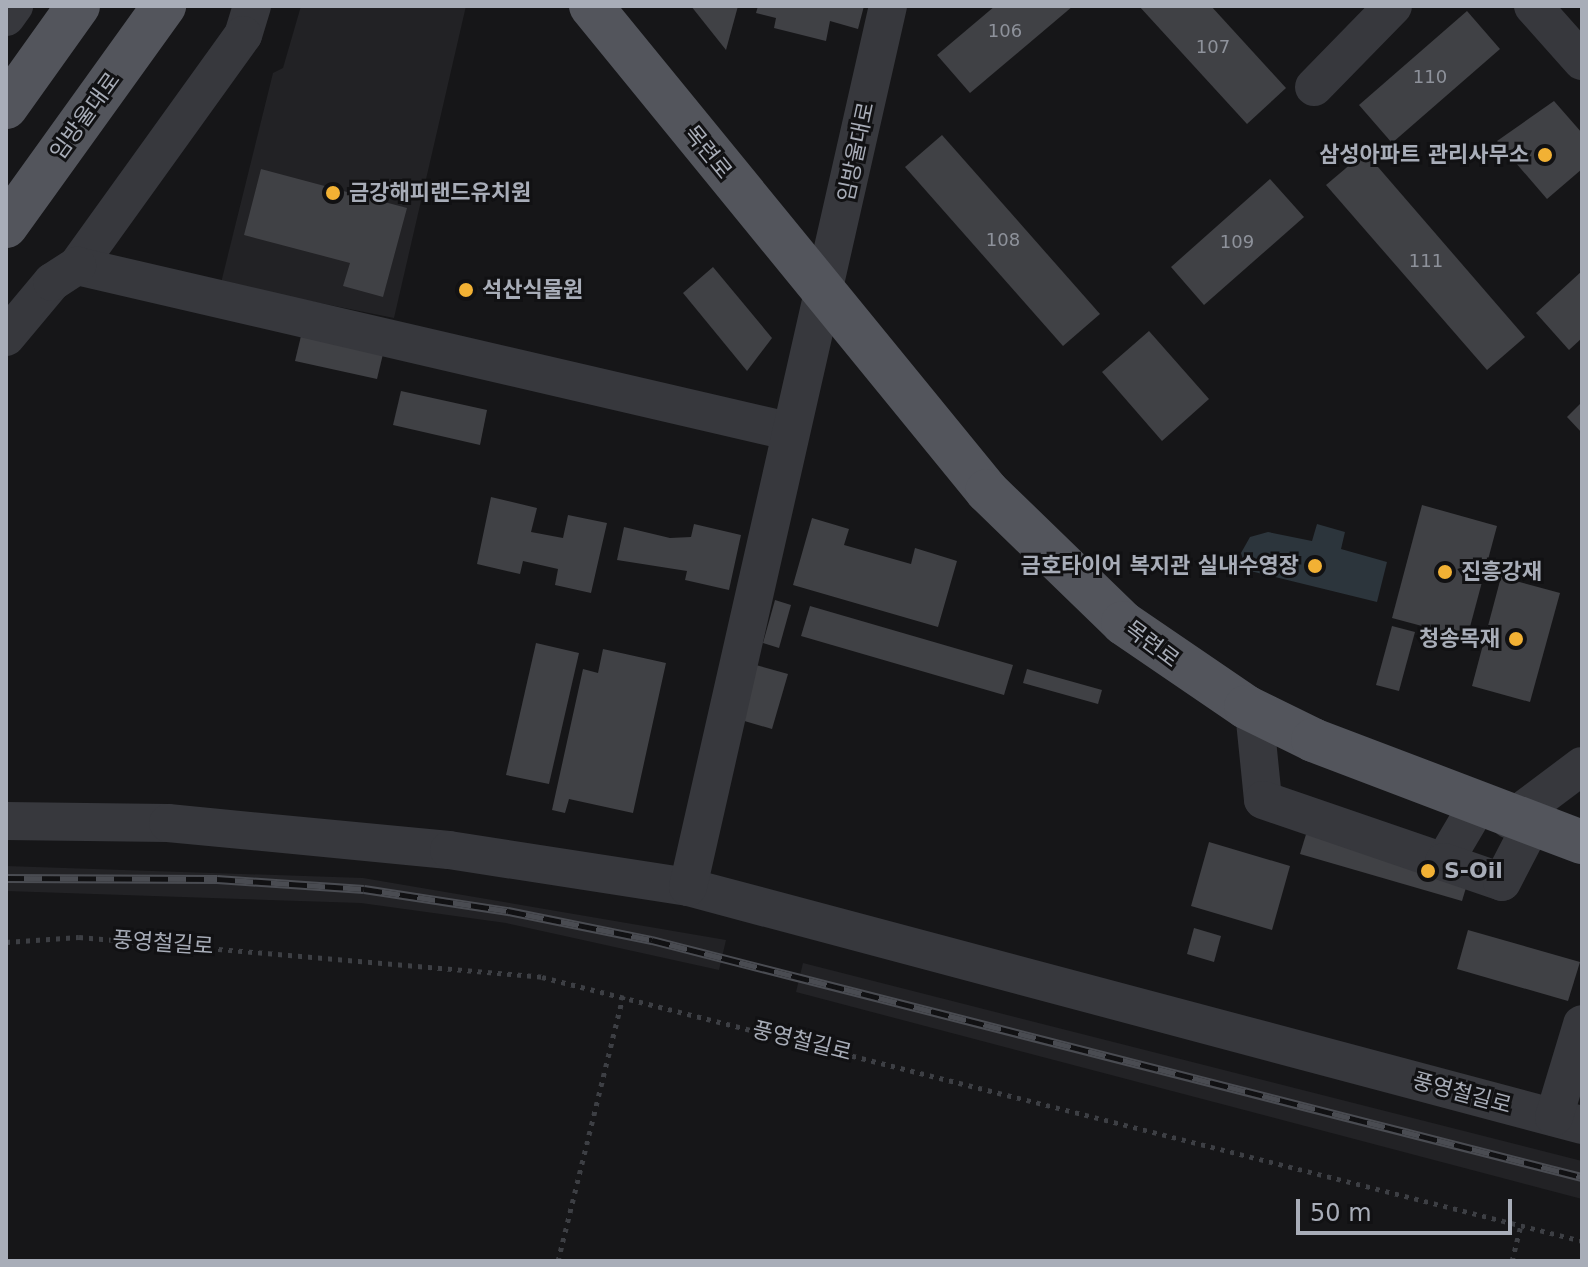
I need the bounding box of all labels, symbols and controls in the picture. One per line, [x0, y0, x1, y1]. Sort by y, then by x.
house number: 106 [988, 20, 1022, 42]
house number: 107 [1196, 36, 1230, 58]
house number: 110 [1413, 66, 1447, 88]
street label: 임방울대로 [45, 67, 125, 165]
street label: 임방울대로 [833, 100, 879, 204]
street label: 목련로 [679, 120, 737, 184]
place label: 삼성아파트 관리사무소 [1319, 142, 1529, 168]
marker: 삼성아파트 관리사무소 [1536, 146, 1554, 164]
place label: 금강해피랜드유치원 [349, 180, 531, 206]
marker: 금강해피랜드유치원 [324, 184, 342, 202]
house number: 108 [986, 229, 1020, 251]
house number: 109 [1220, 231, 1254, 253]
house number: 111 [1409, 250, 1443, 272]
place label: 석산식물원 [482, 277, 583, 303]
marker: 석산식물원 [457, 281, 475, 299]
place label: 금호타이어 복지관 실내수영장 [1021, 553, 1299, 579]
marker: 금호타이어 복지관 실내수영장 [1306, 557, 1324, 575]
place label: 진흥강재 [1461, 559, 1542, 585]
marker: 진흥강재 [1436, 563, 1454, 581]
street label: 목련로 [1120, 615, 1184, 673]
place label: 청송목재 [1419, 626, 1500, 652]
marker: 청송목재 [1507, 630, 1525, 648]
place label: S-Oil [1444, 858, 1503, 884]
marker: S-Oil [1419, 862, 1437, 880]
street label: 풍영철길로 [112, 926, 214, 960]
street label: 풍영철길로 [750, 1016, 854, 1066]
street label: 풍영철길로 [1410, 1067, 1514, 1119]
scale bar [1300, 1183, 1516, 1233]
text: 50 m [1310, 1199, 1372, 1227]

